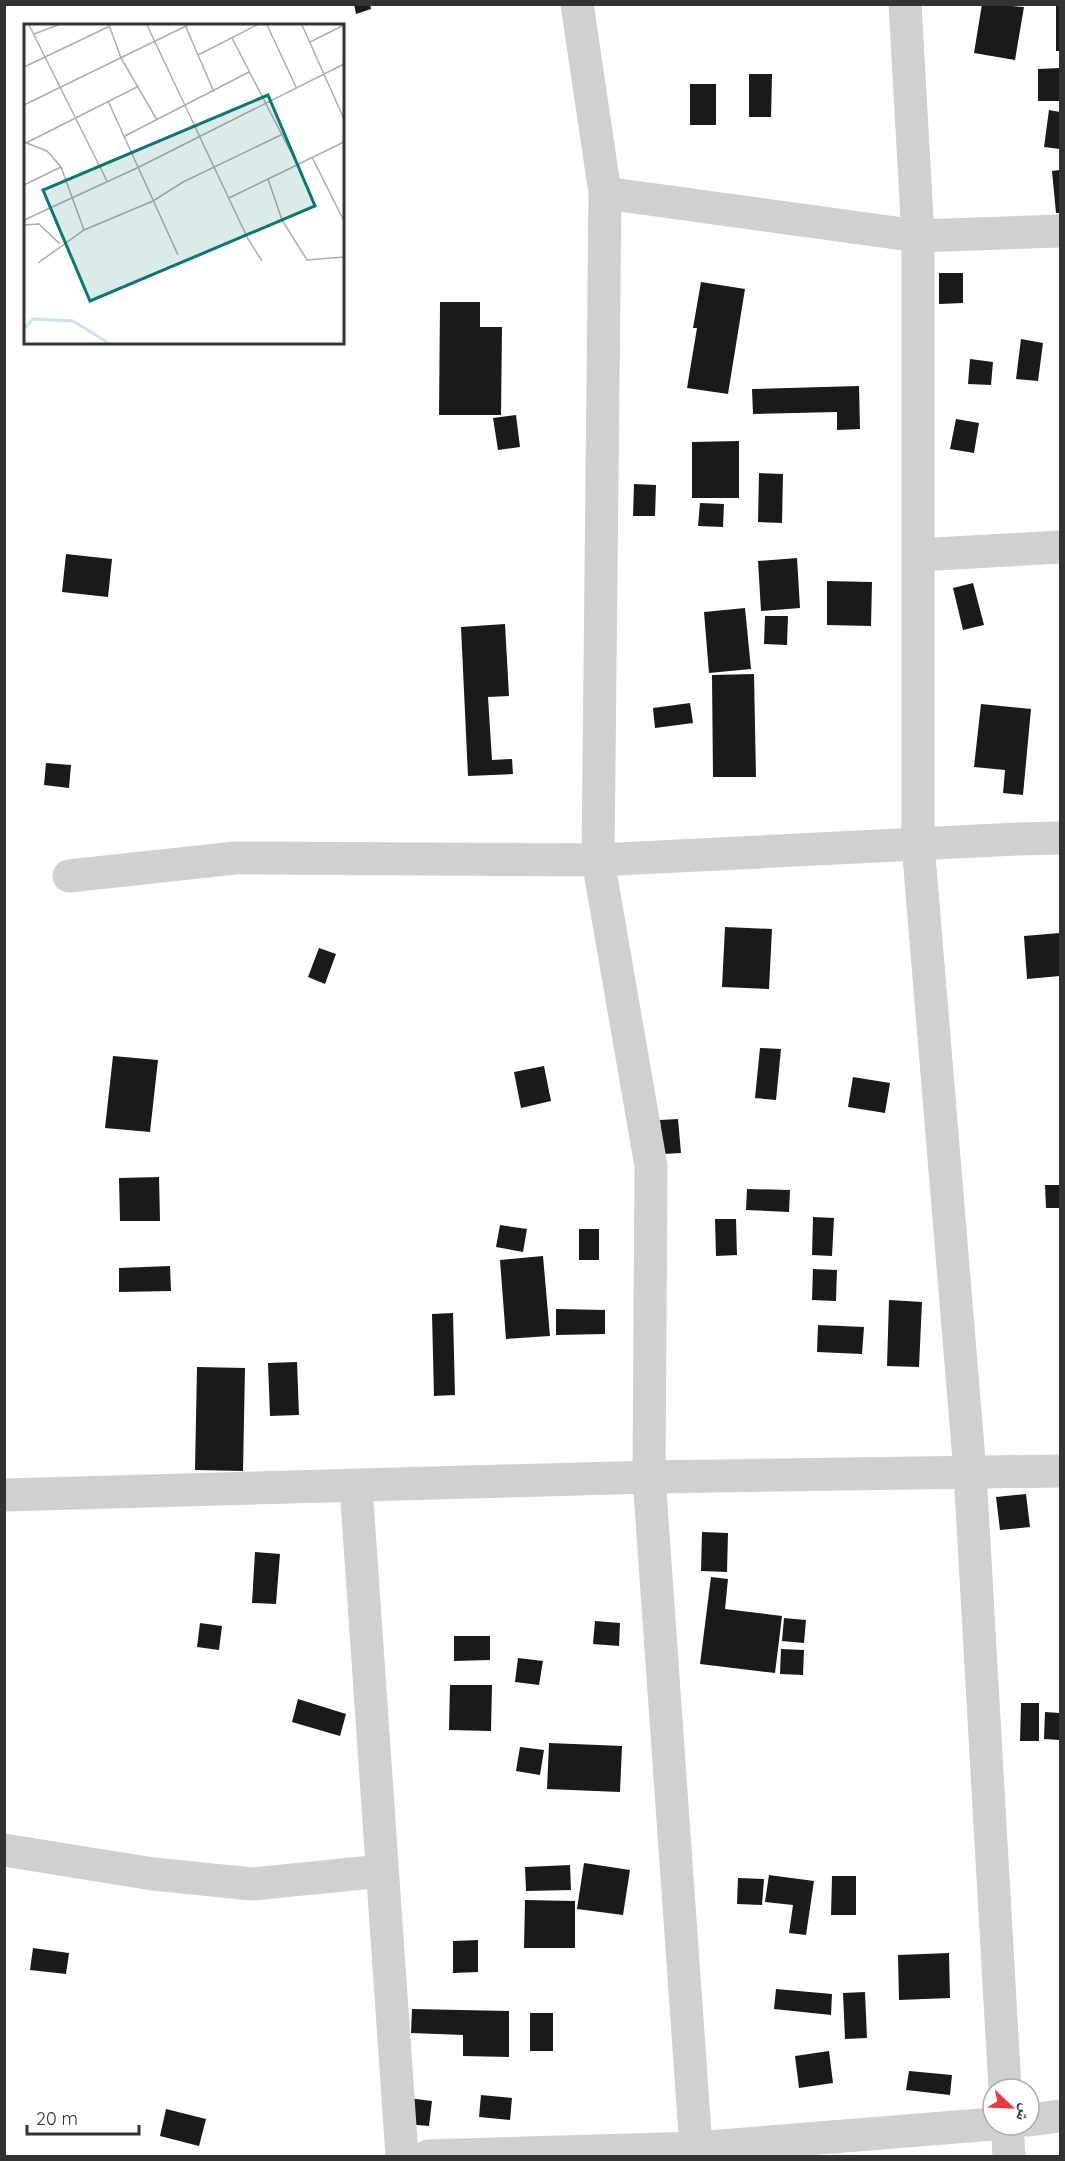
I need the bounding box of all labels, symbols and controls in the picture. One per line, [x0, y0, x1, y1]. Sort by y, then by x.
inset map [24, 24, 344, 344]
north arrow [981, 2077, 1041, 2137]
scale bar [27, 2098, 140, 2136]
text: ش [1012, 2101, 1037, 2125]
text: 20 m [36, 2107, 78, 2130]

